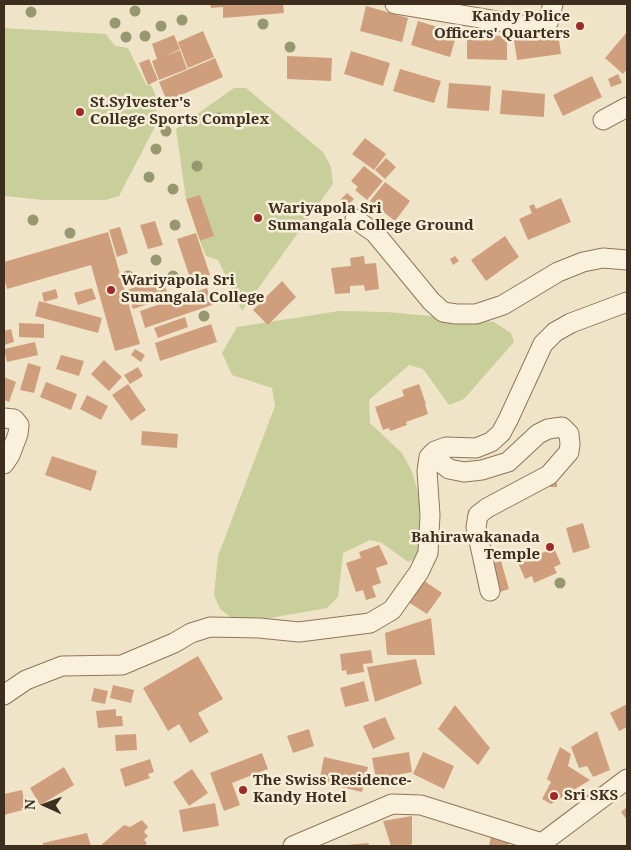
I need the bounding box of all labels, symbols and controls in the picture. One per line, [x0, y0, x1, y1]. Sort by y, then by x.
place label: Kandy Police Officers' Quarters [434, 8, 570, 43]
marker: Kandy Police Officers' Quarters [574, 20, 586, 32]
place label: St.Sylvester's College Sports Complex [90, 94, 269, 129]
marker: St.Sylvester's College Sports Complex [74, 106, 86, 118]
place label: Wariyapola Sri Sumangala College Ground [268, 200, 474, 235]
marker: Wariyapola Sri Sumangala College Ground [252, 212, 264, 224]
place label: Wariyapola Sri Sumangala College [121, 272, 264, 307]
marker: Wariyapola Sri Sumangala College [105, 284, 117, 296]
place label: Bahirawakanada Temple [411, 529, 540, 564]
marker: Bahirawakanada Temple [544, 541, 556, 553]
place label: The Swiss Residence- Kandy Hotel [253, 772, 411, 807]
north arrow [20, 780, 70, 830]
marker: The Swiss Residence- Kandy Hotel [237, 784, 249, 796]
place label: Sri SKS [564, 787, 618, 805]
marker: Sri SKS [548, 790, 560, 802]
text: N [20, 799, 39, 810]

